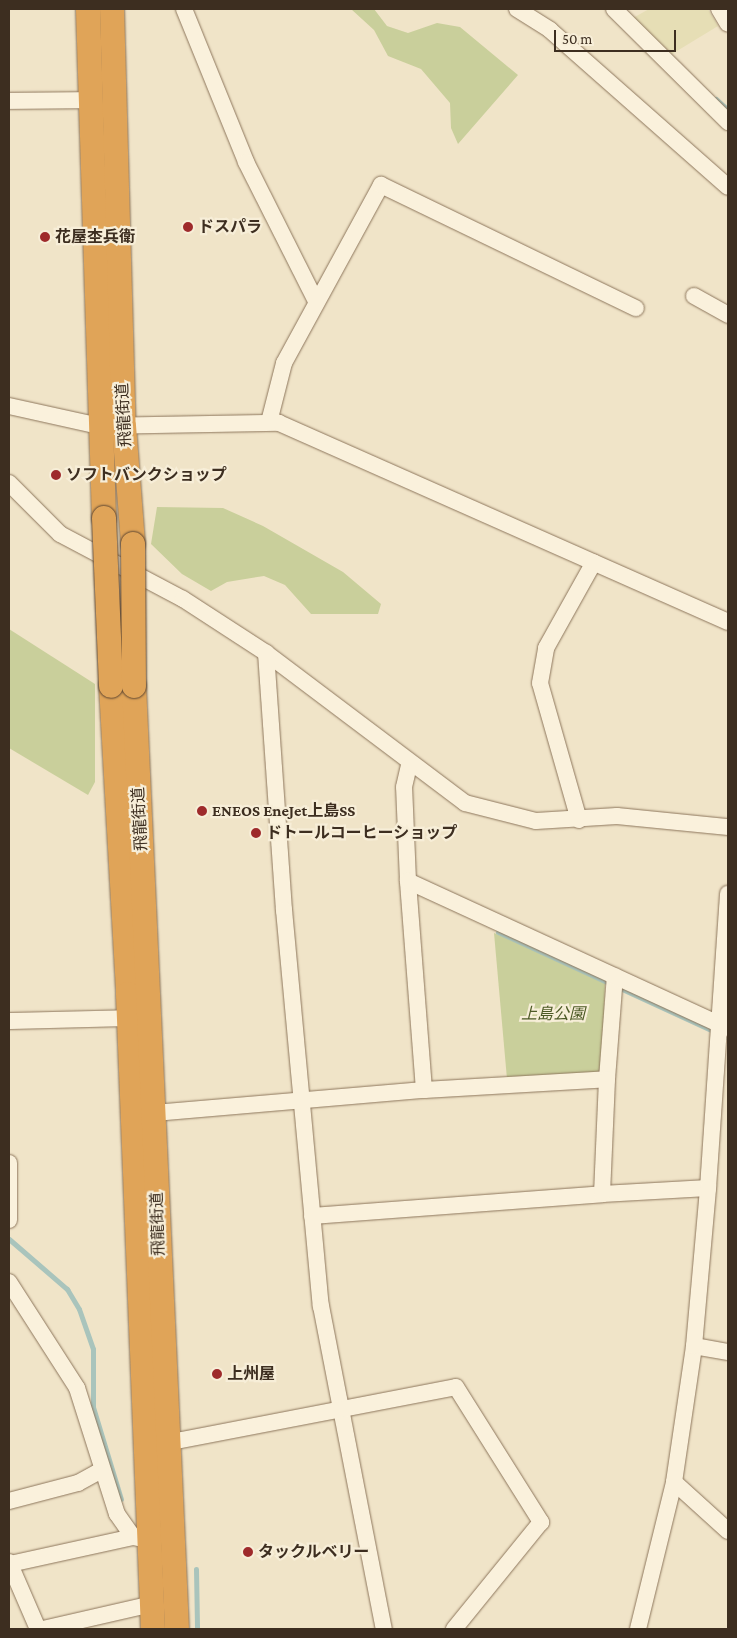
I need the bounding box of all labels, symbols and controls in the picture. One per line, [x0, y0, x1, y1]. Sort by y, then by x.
scale bar [557, 20, 680, 52]
text: 50 m [562, 31, 592, 47]
place label: ドスパラ [198, 217, 262, 237]
marker: ドスパラ [182, 221, 194, 233]
place label: 花屋杢兵衛 [55, 227, 135, 247]
marker: 花屋杢兵衛 [39, 231, 51, 243]
street label: 飛龍街道 [113, 383, 135, 447]
place label: ソフトバンクショップ [66, 465, 226, 485]
marker: ソフトバンクショップ [50, 469, 62, 481]
street label: 飛龍街道 [129, 787, 151, 851]
place label: ENEOS EneJet上島SS [212, 801, 355, 821]
marker: ENEOS EneJet上島SS [196, 805, 208, 817]
place label: ドトールコーヒーショップ [266, 823, 458, 843]
marker: ドトールコーヒーショップ [250, 827, 262, 839]
park label: 上島公園 [521, 1004, 585, 1024]
street label: 飛龍街道 [147, 1192, 169, 1256]
place label: 上州屋 [227, 1364, 275, 1384]
marker: 上州屋 [211, 1368, 223, 1380]
place label: タックルベリー [258, 1542, 370, 1562]
marker: タックルベリー [242, 1546, 254, 1558]

